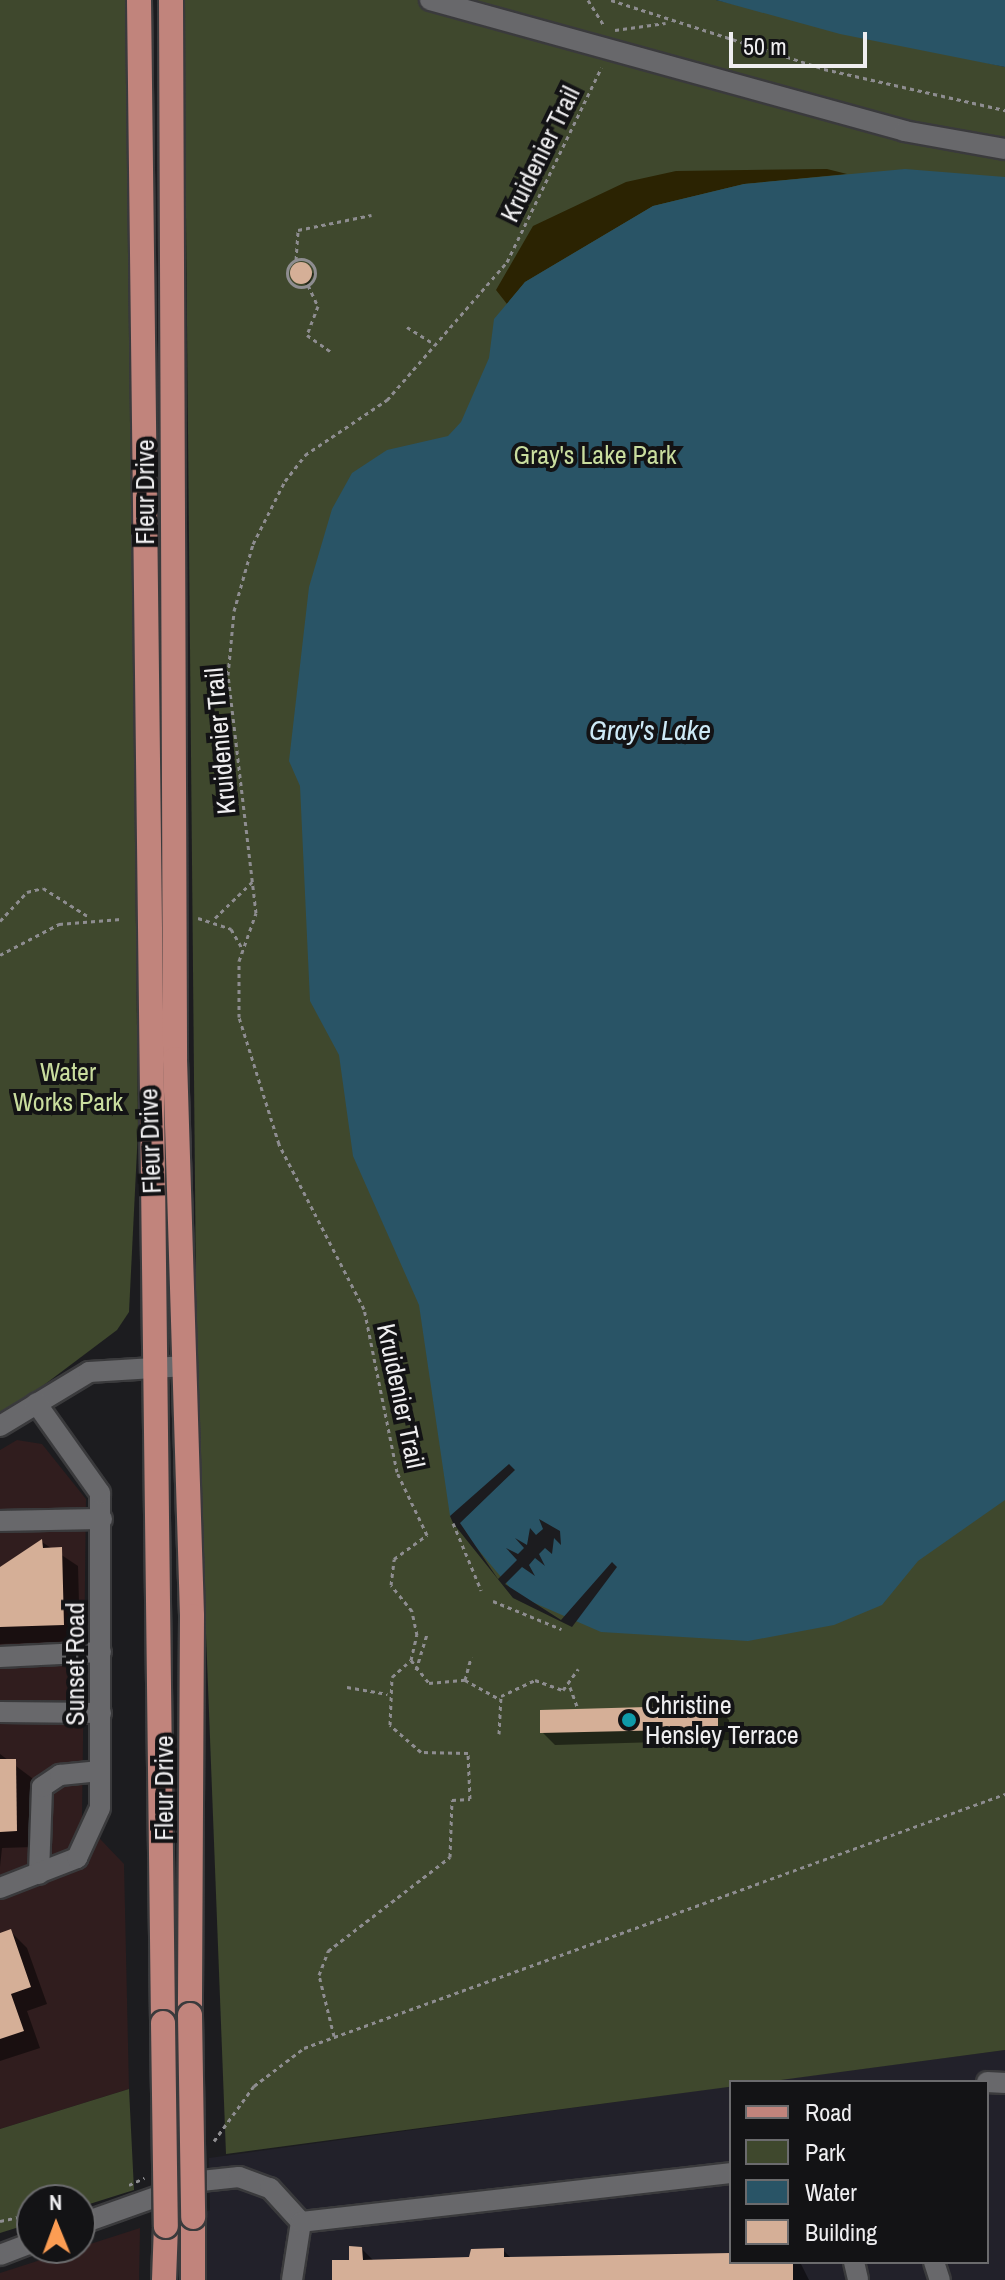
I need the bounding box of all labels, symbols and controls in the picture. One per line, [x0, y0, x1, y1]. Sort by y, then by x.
scale bar [733, 16, 871, 66]
text: 50 m [743, 30, 787, 62]
street label: Kruidenier Trail [494, 81, 586, 227]
street label: Fleur Drive [129, 439, 161, 545]
park label: Gray's Lake Park [514, 439, 676, 471]
street label: Kruidenier Trail [198, 666, 242, 816]
water label: Gray's Lake [589, 713, 711, 747]
park label: Water Works Park [13, 1056, 123, 1118]
street label: Fleur Drive [133, 1088, 167, 1194]
street label: Kruidenier Trail [370, 1321, 432, 1471]
street label: Sunset Road [59, 1602, 91, 1726]
place label: Christine Hensley Terrace [645, 1689, 799, 1750]
marker: Christine Hensley Terrace [620, 1711, 638, 1729]
street label: Fleur Drive [148, 1735, 180, 1841]
legend [729, 2080, 989, 2264]
text: Road [805, 2096, 852, 2128]
text: Park [805, 2136, 845, 2168]
text: Water [805, 2176, 857, 2208]
north arrow [16, 2184, 96, 2264]
text: N [49, 2187, 62, 2217]
text: Building [805, 2216, 877, 2248]

